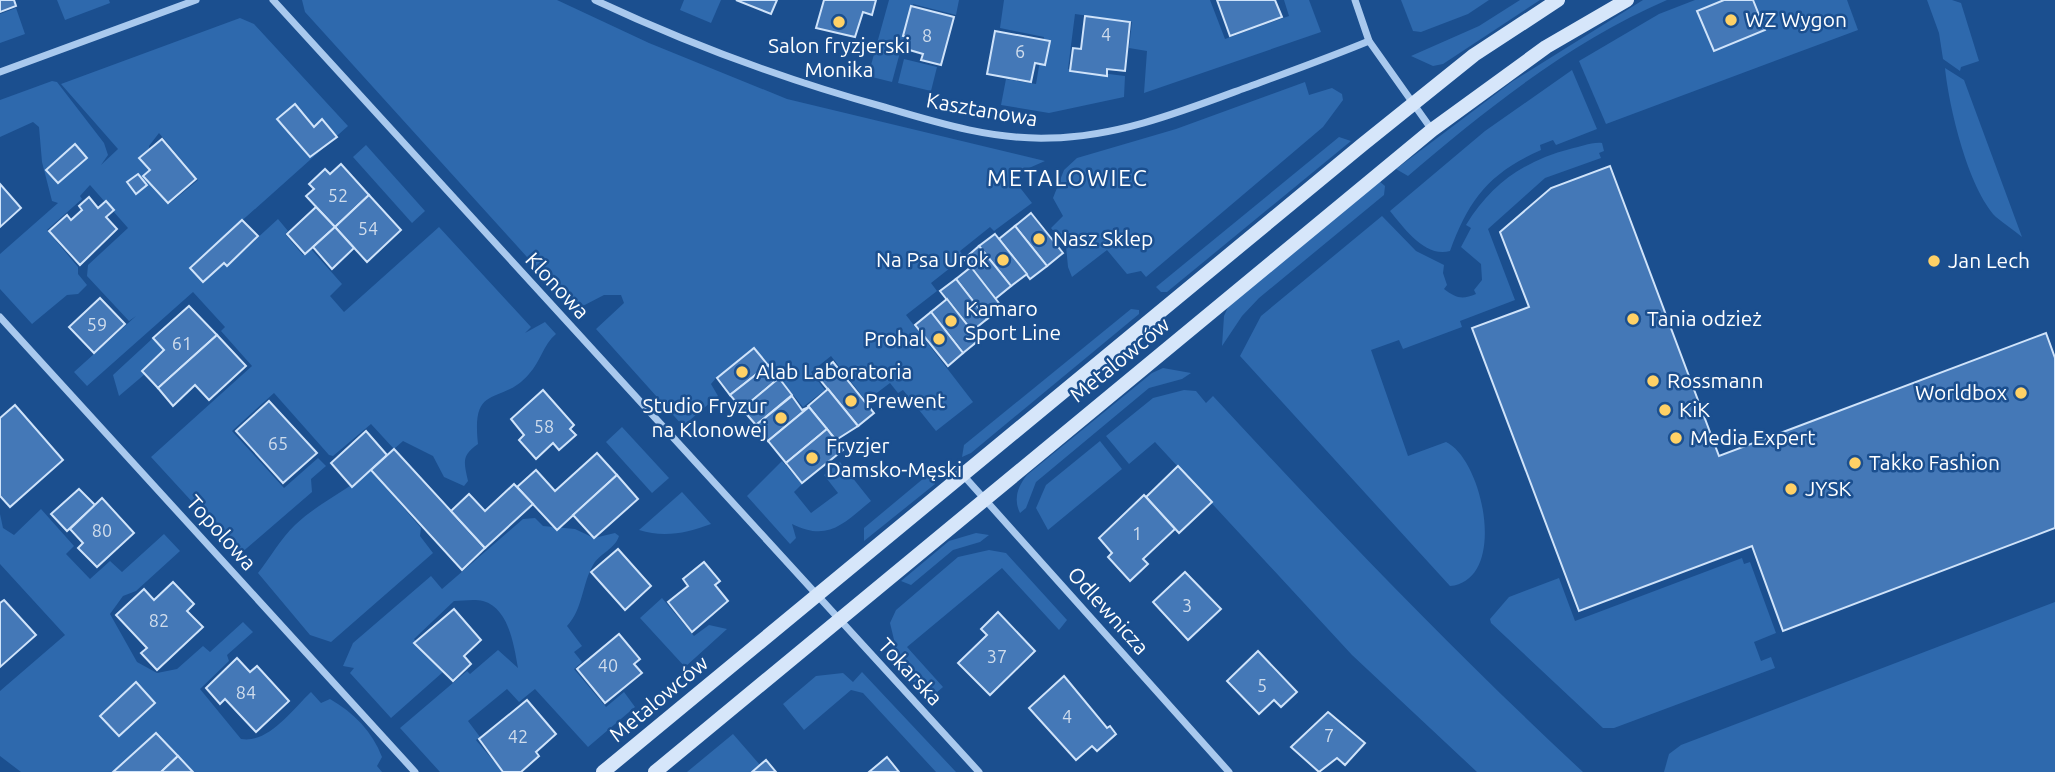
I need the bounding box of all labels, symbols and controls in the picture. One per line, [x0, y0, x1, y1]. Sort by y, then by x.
place label: WZ Wygon [1745, 7, 1847, 31]
marker: WZ Wygon [1723, 12, 1739, 28]
marker: Salon fryzjerski Monika [831, 14, 847, 30]
house number: 4 [1101, 24, 1111, 44]
house number: 8 [922, 25, 932, 45]
place label: Salon fryzjerski Monika [768, 33, 910, 81]
house number: 6 [1015, 41, 1025, 61]
street label: Kasztanowa [925, 87, 1040, 131]
district label: METALOWIEC [987, 165, 1149, 190]
house number: 52 [328, 185, 348, 205]
house number: 54 [358, 218, 378, 238]
place label: Nasz Sklep [1053, 226, 1153, 250]
marker: Nasz Sklep [1031, 231, 1047, 247]
street label: Klonowa [521, 247, 594, 323]
place label: Na Psa Urok [876, 247, 989, 271]
place label: Jan Lech [1948, 248, 2030, 272]
marker: Na Psa Urok [995, 252, 1011, 268]
marker: Jan Lech [1926, 253, 1942, 269]
place label: Kamaro Sport Line [965, 296, 1061, 344]
place label: Tania odzież [1647, 306, 1762, 330]
marker: Tania odzież [1625, 311, 1641, 327]
street label: Metalowców [1065, 312, 1174, 407]
marker: Kamaro Sport Line [943, 313, 959, 329]
house number: 59 [87, 314, 107, 334]
place label: Prohal [864, 326, 925, 350]
marker: Prohal [931, 331, 947, 347]
house number: 61 [172, 333, 192, 353]
place label: Alab Laboratoria [756, 359, 912, 383]
marker: Alab Laboratoria [734, 364, 750, 380]
place label: Rossmann [1667, 368, 1763, 392]
marker: Rossmann [1645, 373, 1661, 389]
place label: Worldbox [1915, 380, 2007, 404]
marker: Worldbox [2013, 385, 2029, 401]
place label: Prewent [865, 388, 945, 412]
place label: Studio Fryzur na Klonowej [642, 393, 767, 441]
marker: Prewent [843, 393, 859, 409]
place label: KiK [1679, 397, 1710, 421]
marker: KiK [1657, 402, 1673, 418]
marker: Studio Fryzur na Klonowej [773, 410, 789, 426]
house number: 58 [534, 416, 554, 436]
place label: Media Expert [1690, 425, 1816, 449]
marker: Media Expert [1668, 430, 1684, 446]
house number: 65 [268, 433, 288, 453]
place label: Fryzjer Damsko-Męski [826, 433, 962, 481]
marker: Fryzjer Damsko-Męski [804, 450, 820, 466]
place label: Takko Fashion [1869, 450, 2000, 474]
marker: Takko Fashion [1847, 455, 1863, 471]
place label: JYSK [1805, 476, 1851, 500]
marker: JYSK [1783, 481, 1799, 497]
street label: Topolowa [182, 490, 262, 575]
house number: 80 [92, 520, 112, 540]
house number: 1 [1132, 523, 1142, 543]
street label: Odlewnicza [1063, 562, 1154, 659]
house number: 3 [1182, 595, 1192, 615]
house number: 82 [149, 610, 169, 630]
street label: Tokarska [874, 633, 948, 710]
house number: 37 [987, 646, 1007, 666]
street label: Metalowców [604, 650, 712, 746]
house number: 40 [598, 655, 618, 675]
house number: 5 [1257, 675, 1267, 695]
house number: 84 [236, 682, 256, 702]
house number: 4 [1062, 706, 1072, 726]
house number: 7 [1324, 725, 1334, 745]
house number: 42 [508, 726, 528, 746]

